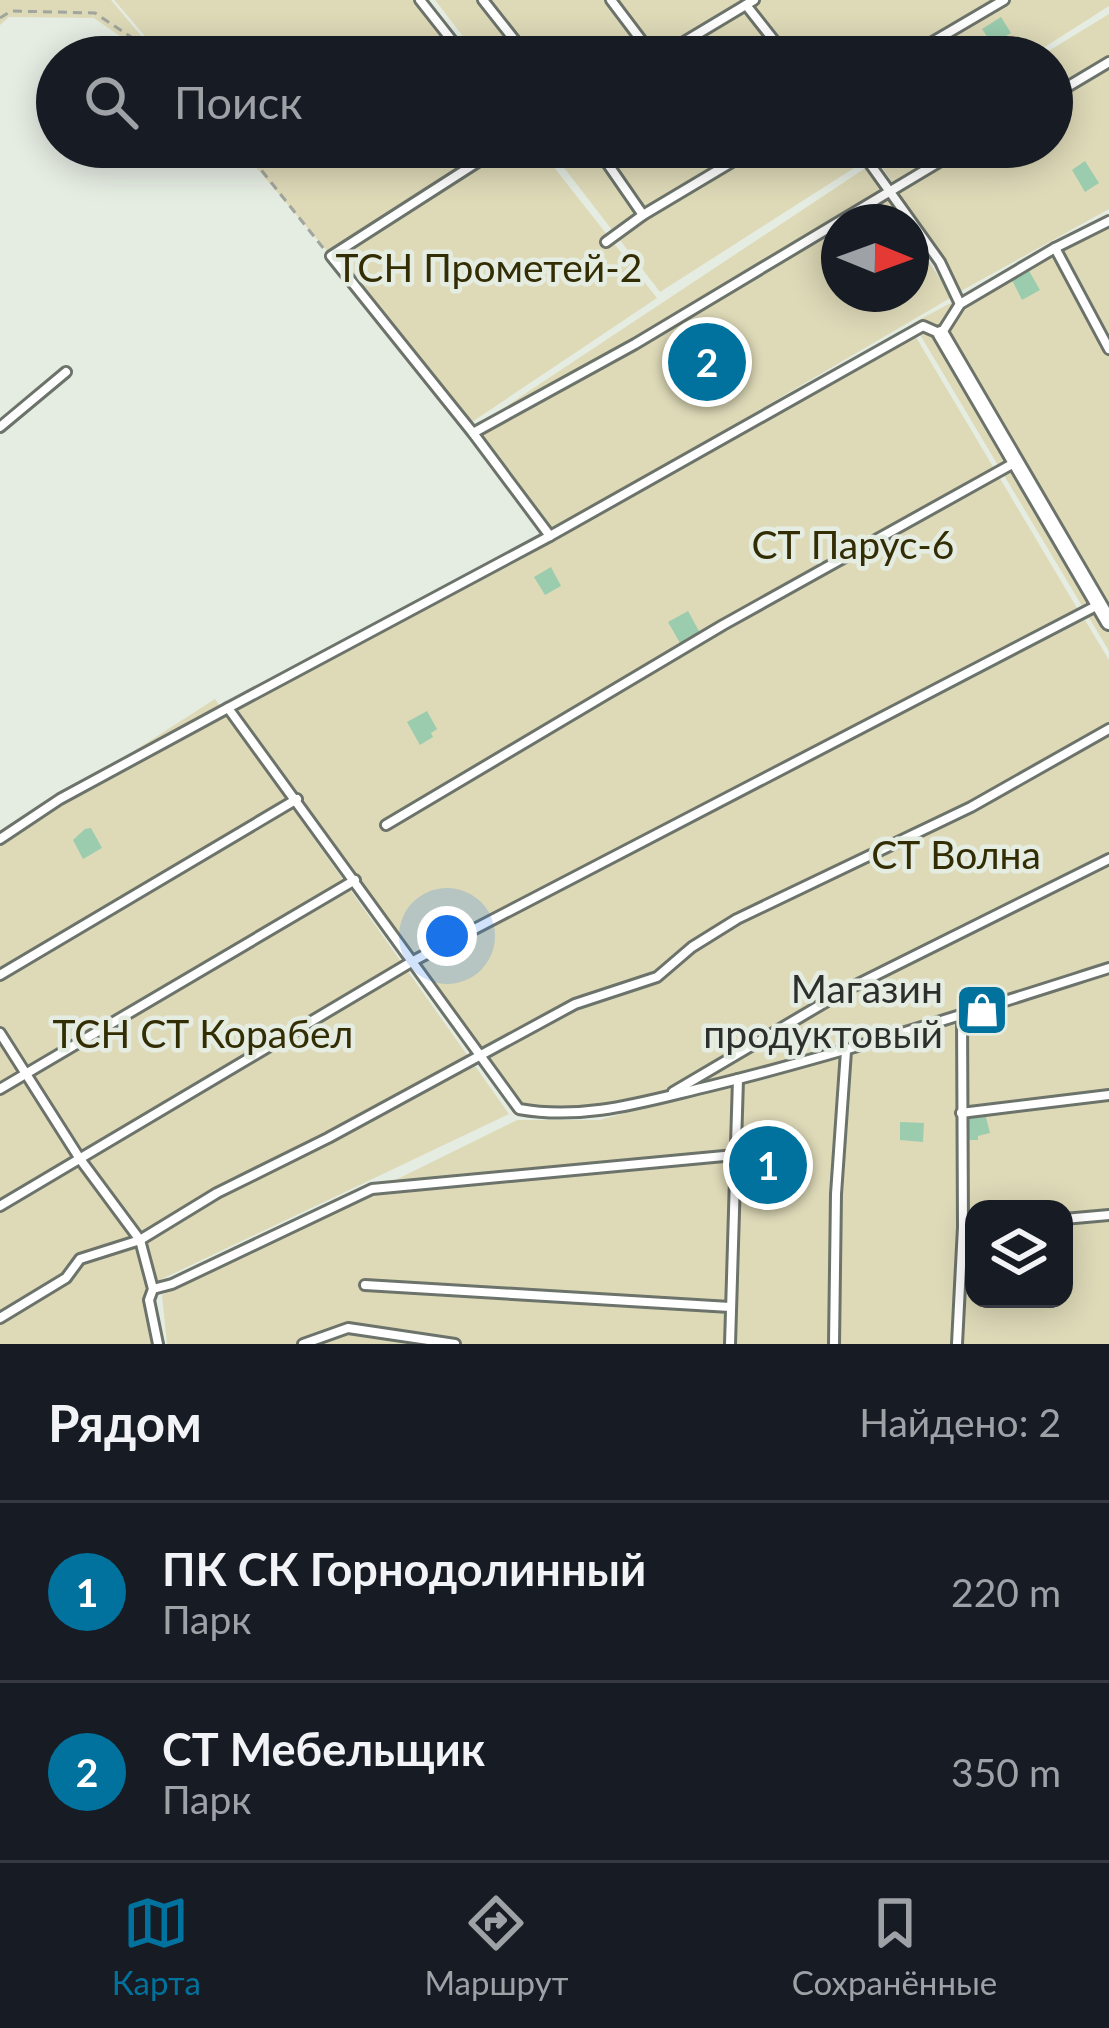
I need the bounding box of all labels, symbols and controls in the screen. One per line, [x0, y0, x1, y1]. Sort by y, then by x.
search box [36, 36, 1073, 168]
icon: search [78, 69, 144, 135]
text: Поиск [174, 75, 303, 129]
north arrow [821, 204, 929, 312]
park label: ТСН Прометей-2 [336, 244, 642, 290]
pin: 2 [668, 317, 746, 407]
park label: СТ Парус-6 [752, 521, 954, 567]
park label: СТ Волна [871, 831, 1041, 877]
your location [417, 906, 477, 966]
place label: Магазин продуктовый [703, 965, 943, 1056]
shop icon: Магазин продуктовый [954, 982, 1010, 1038]
park label: ТСН СТ Корабел [53, 1010, 353, 1056]
pin: 1 [729, 1120, 807, 1210]
map controls [965, 1200, 1073, 1308]
button: layers [965, 1200, 1073, 1308]
text: Рядом [48, 1392, 202, 1453]
text: Найдено: 2 [859, 1399, 1061, 1445]
text: ПК СК Горнодолинный [162, 1542, 646, 1596]
text: 1 [76, 1569, 98, 1615]
text: 220 m [951, 1569, 1061, 1615]
text: Парк [162, 1596, 252, 1642]
text: СТ Мебельщик [162, 1722, 485, 1776]
text: 2 [76, 1749, 98, 1795]
text: 350 m [951, 1749, 1061, 1795]
text: Парк [162, 1776, 252, 1822]
tab: Карта [112, 1890, 201, 2002]
tab: Маршрут [424, 1890, 568, 2002]
tab: Сохранённые [792, 1890, 997, 2002]

